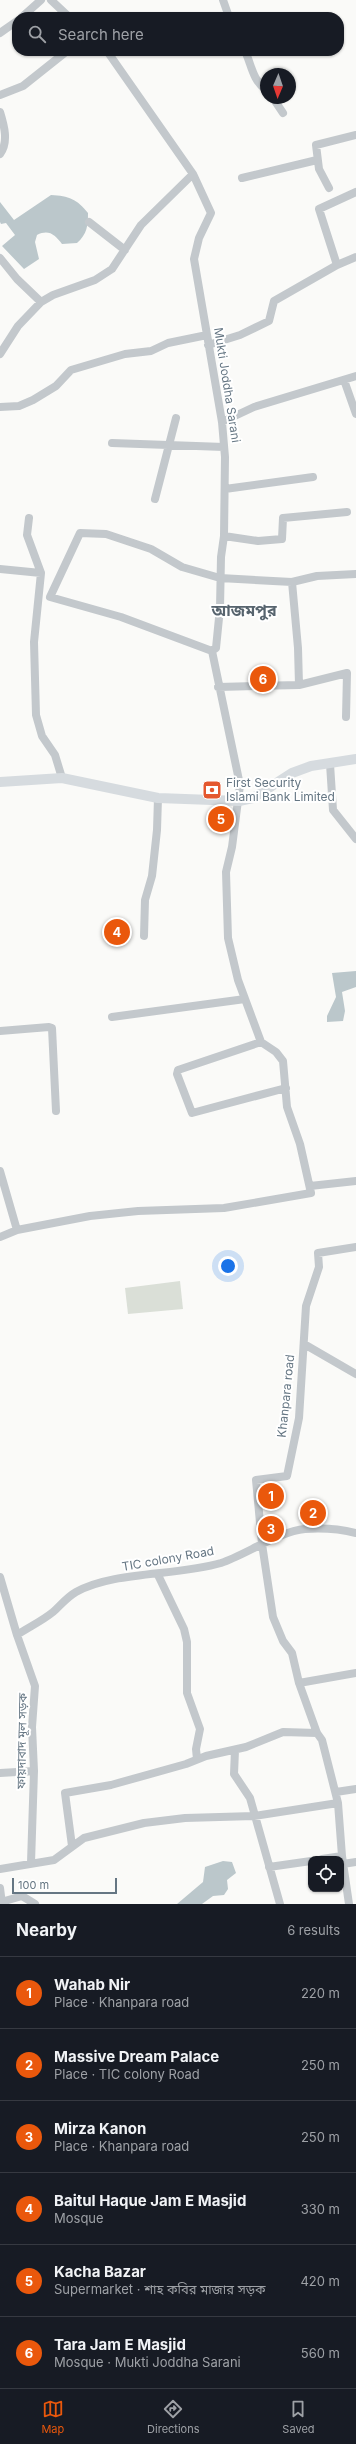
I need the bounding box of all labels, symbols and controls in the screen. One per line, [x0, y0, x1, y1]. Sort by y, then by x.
search box [12, 12, 344, 56]
icon: search [26, 23, 48, 45]
text: Search here [58, 25, 144, 44]
north arrow [260, 68, 296, 104]
street label: Mukti Joddha Sarani [211, 326, 244, 444]
district label: আজমপুর [210, 600, 277, 621]
pin: 6 [250, 664, 276, 694]
place label: First Security Islami Bank Limited [226, 775, 335, 804]
bank icon: First Security Islami Bank Limited [201, 779, 223, 801]
pin: 5 [208, 804, 234, 834]
pin: 4 [104, 917, 130, 947]
your location [218, 1256, 238, 1276]
street label: Khanpara road [274, 1354, 297, 1438]
pin: 1 [258, 1481, 284, 1511]
pin: 2 [300, 1498, 326, 1528]
pin: 3 [258, 1514, 284, 1544]
street label: TIC colony Road [121, 1543, 215, 1574]
street label: ফায়দাবাদ মূল সড়ক [13, 1693, 31, 1790]
map controls [308, 1856, 344, 1892]
button: locate [308, 1856, 344, 1892]
scale bar [12, 1876, 117, 1895]
text: 100 m [18, 1878, 49, 1892]
text: Nearby [16, 1920, 77, 1940]
text: 6 results [287, 1922, 340, 1938]
text: Wahab Nir [54, 1975, 130, 1994]
text: 1 [26, 1985, 32, 2001]
text: 220 m [301, 1985, 340, 2001]
text: Place · Khanpara road [54, 1994, 189, 2010]
text: Massive Dream Palace [54, 2047, 219, 2066]
text: 2 [25, 2057, 33, 2073]
text: 250 m [301, 2057, 340, 2073]
text: Place · TIC colony Road [54, 2066, 200, 2082]
text: Mirza Kanon [54, 2119, 146, 2138]
text: 3 [25, 2129, 33, 2145]
text: 250 m [301, 2129, 340, 2145]
text: Place · Khanpara road [54, 2138, 189, 2154]
text: Baitul Haque Jam E Masjid [54, 2191, 246, 2210]
text: 4 [25, 2201, 33, 2217]
text: 330 m [301, 2201, 340, 2217]
text: Mosque [54, 2210, 104, 2226]
text: Kacha Bazar [54, 2262, 146, 2281]
text: 5 [25, 2273, 33, 2289]
text: 420 m [300, 2273, 340, 2289]
text: Supermarket · শাহ কবির মাজার সড়ক [54, 2281, 266, 2297]
text: Tara Jam E Masjid [54, 2335, 186, 2354]
text: 6 [25, 2345, 33, 2361]
text: 560 m [301, 2345, 340, 2361]
text: Mosque · Mukti Joddha Sarani [54, 2354, 241, 2370]
tab: Map [41, 2398, 64, 2436]
tab: Directions [147, 2398, 200, 2436]
tab: Saved [282, 2398, 315, 2436]

